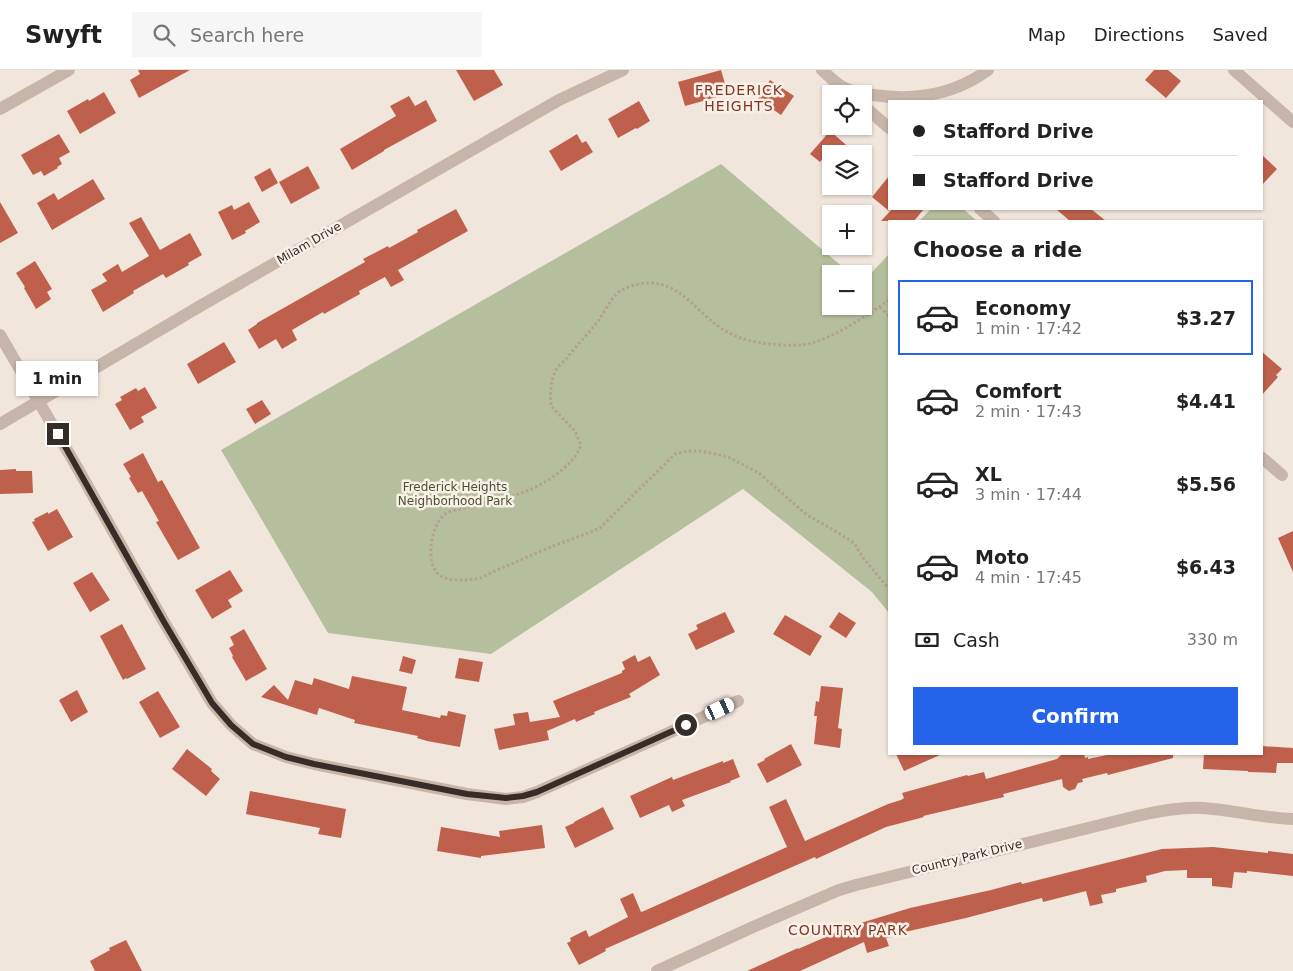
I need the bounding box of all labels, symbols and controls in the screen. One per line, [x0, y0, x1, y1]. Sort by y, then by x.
search box [132, 12, 482, 57]
text: Swyft [25, 21, 102, 49]
icon: search [150, 21, 178, 49]
text: Search here [190, 24, 304, 46]
text: Map [1028, 24, 1066, 45]
text: Directions [1094, 24, 1184, 45]
text: Saved [1212, 24, 1268, 45]
district label: FREDERICK HEIGHTS [695, 82, 783, 114]
map controls [822, 85, 872, 315]
button: locate [822, 85, 872, 135]
text: Stafford Drive [943, 120, 1094, 142]
button: layers [822, 145, 872, 195]
text: Stafford Drive [943, 169, 1094, 191]
button: + [822, 205, 872, 255]
street label: Milam Drive [274, 219, 344, 267]
text: Choose a ride [913, 237, 1082, 262]
button: − [822, 265, 872, 315]
icon: car [915, 295, 960, 340]
text: Economy [975, 297, 1071, 319]
text: $3.27 [1176, 307, 1236, 329]
text: 1 min · 17:42 [975, 319, 1082, 338]
callout: 1 min [17, 362, 99, 396]
text: 1 min [32, 369, 82, 388]
icon: car [915, 378, 960, 423]
text: Comfort [975, 380, 1062, 402]
text: $4.41 [1176, 390, 1236, 412]
text: 2 min · 17:43 [975, 402, 1082, 421]
route end [47, 423, 69, 445]
icon: car [915, 461, 960, 506]
text: XL [975, 463, 1002, 485]
text: $5.56 [1176, 473, 1236, 495]
park label: Frederick Heights Neighborhood Park [398, 480, 512, 508]
text: 3 min · 17:44 [975, 485, 1082, 504]
icon: car [915, 544, 960, 589]
text: Moto [975, 546, 1029, 568]
text: $6.43 [1176, 556, 1236, 578]
text: 4 min · 17:45 [975, 568, 1082, 587]
icon: cash [913, 626, 941, 654]
text: Cash [953, 629, 1000, 651]
text: 330 m [1187, 630, 1238, 649]
button: Confirm [913, 687, 1238, 745]
car [703, 696, 736, 722]
route start [675, 714, 697, 736]
street label: Country Park Drive [910, 837, 1024, 877]
district label: COUNTRY PARK [788, 922, 908, 938]

